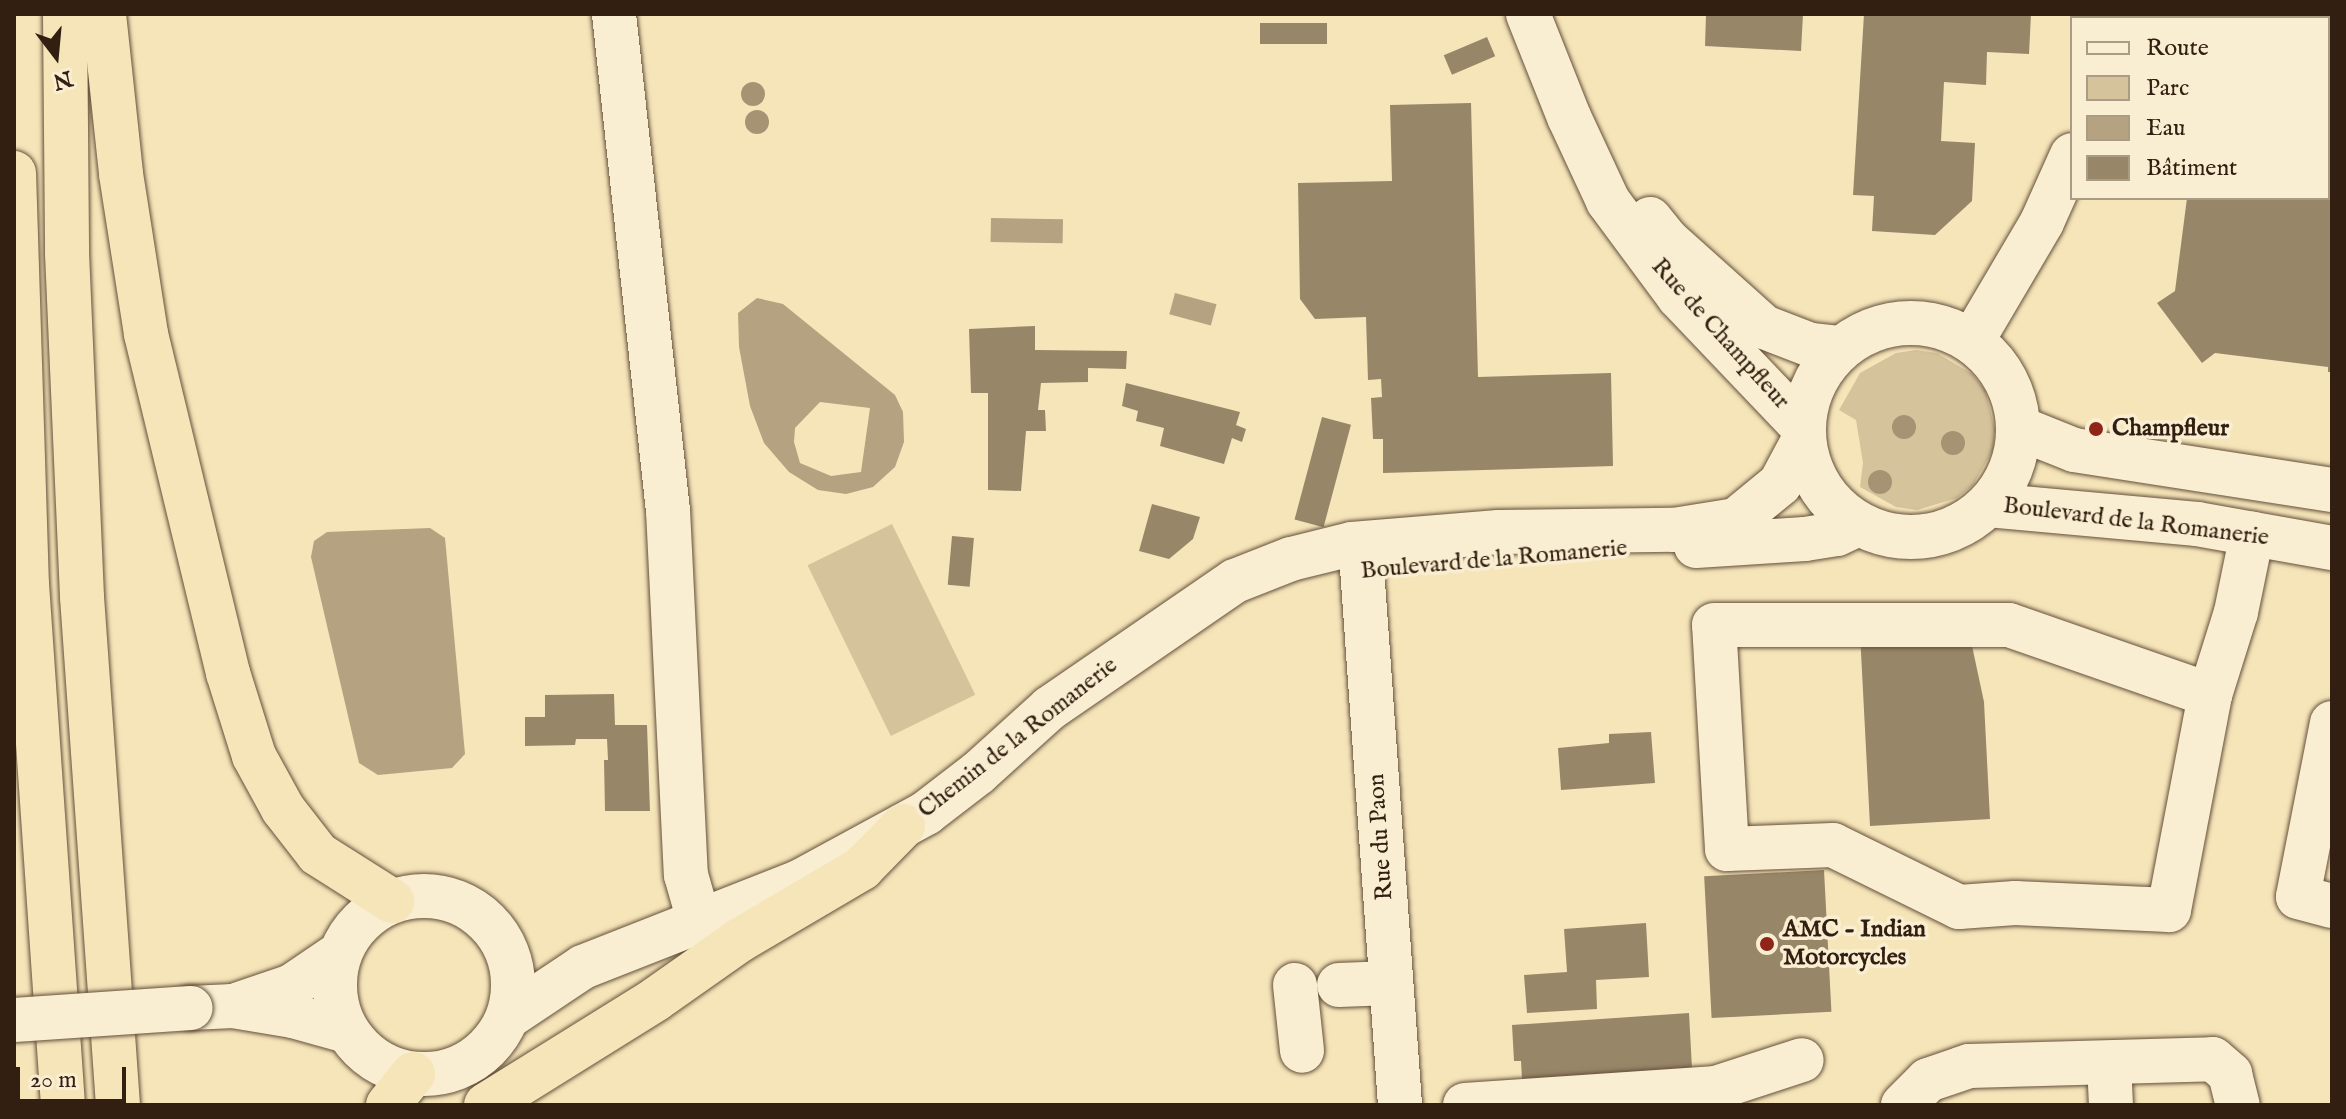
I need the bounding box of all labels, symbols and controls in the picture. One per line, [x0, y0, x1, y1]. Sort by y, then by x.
north arrow [16, 16, 96, 96]
legend [2070, 16, 2330, 200]
text: Route [2146, 33, 2209, 64]
text: N [50, 63, 76, 95]
text: Parc [2146, 73, 2189, 104]
text: Eau [2146, 113, 2185, 144]
text: Bâtiment [2146, 153, 2237, 184]
street label: Rue de Champfleur [1645, 253, 1795, 415]
place label: Champfleur [2112, 415, 2229, 443]
marker: Champfleur [2087, 420, 2105, 438]
street label: Boulevard de la Romanerie [2001, 491, 2271, 553]
street label: Boulevard de la Romanerie [1359, 534, 1629, 586]
street label: Chemin de la Romanerie [913, 651, 1123, 825]
street label: Rue du Paon [1362, 773, 1400, 901]
place label: AMC - Indian Motorcycles [1783, 916, 1926, 972]
marker: AMC - Indian Motorcycles [1758, 935, 1776, 953]
scale bar [20, 1051, 130, 1101]
text: 20 m [30, 1065, 77, 1096]

